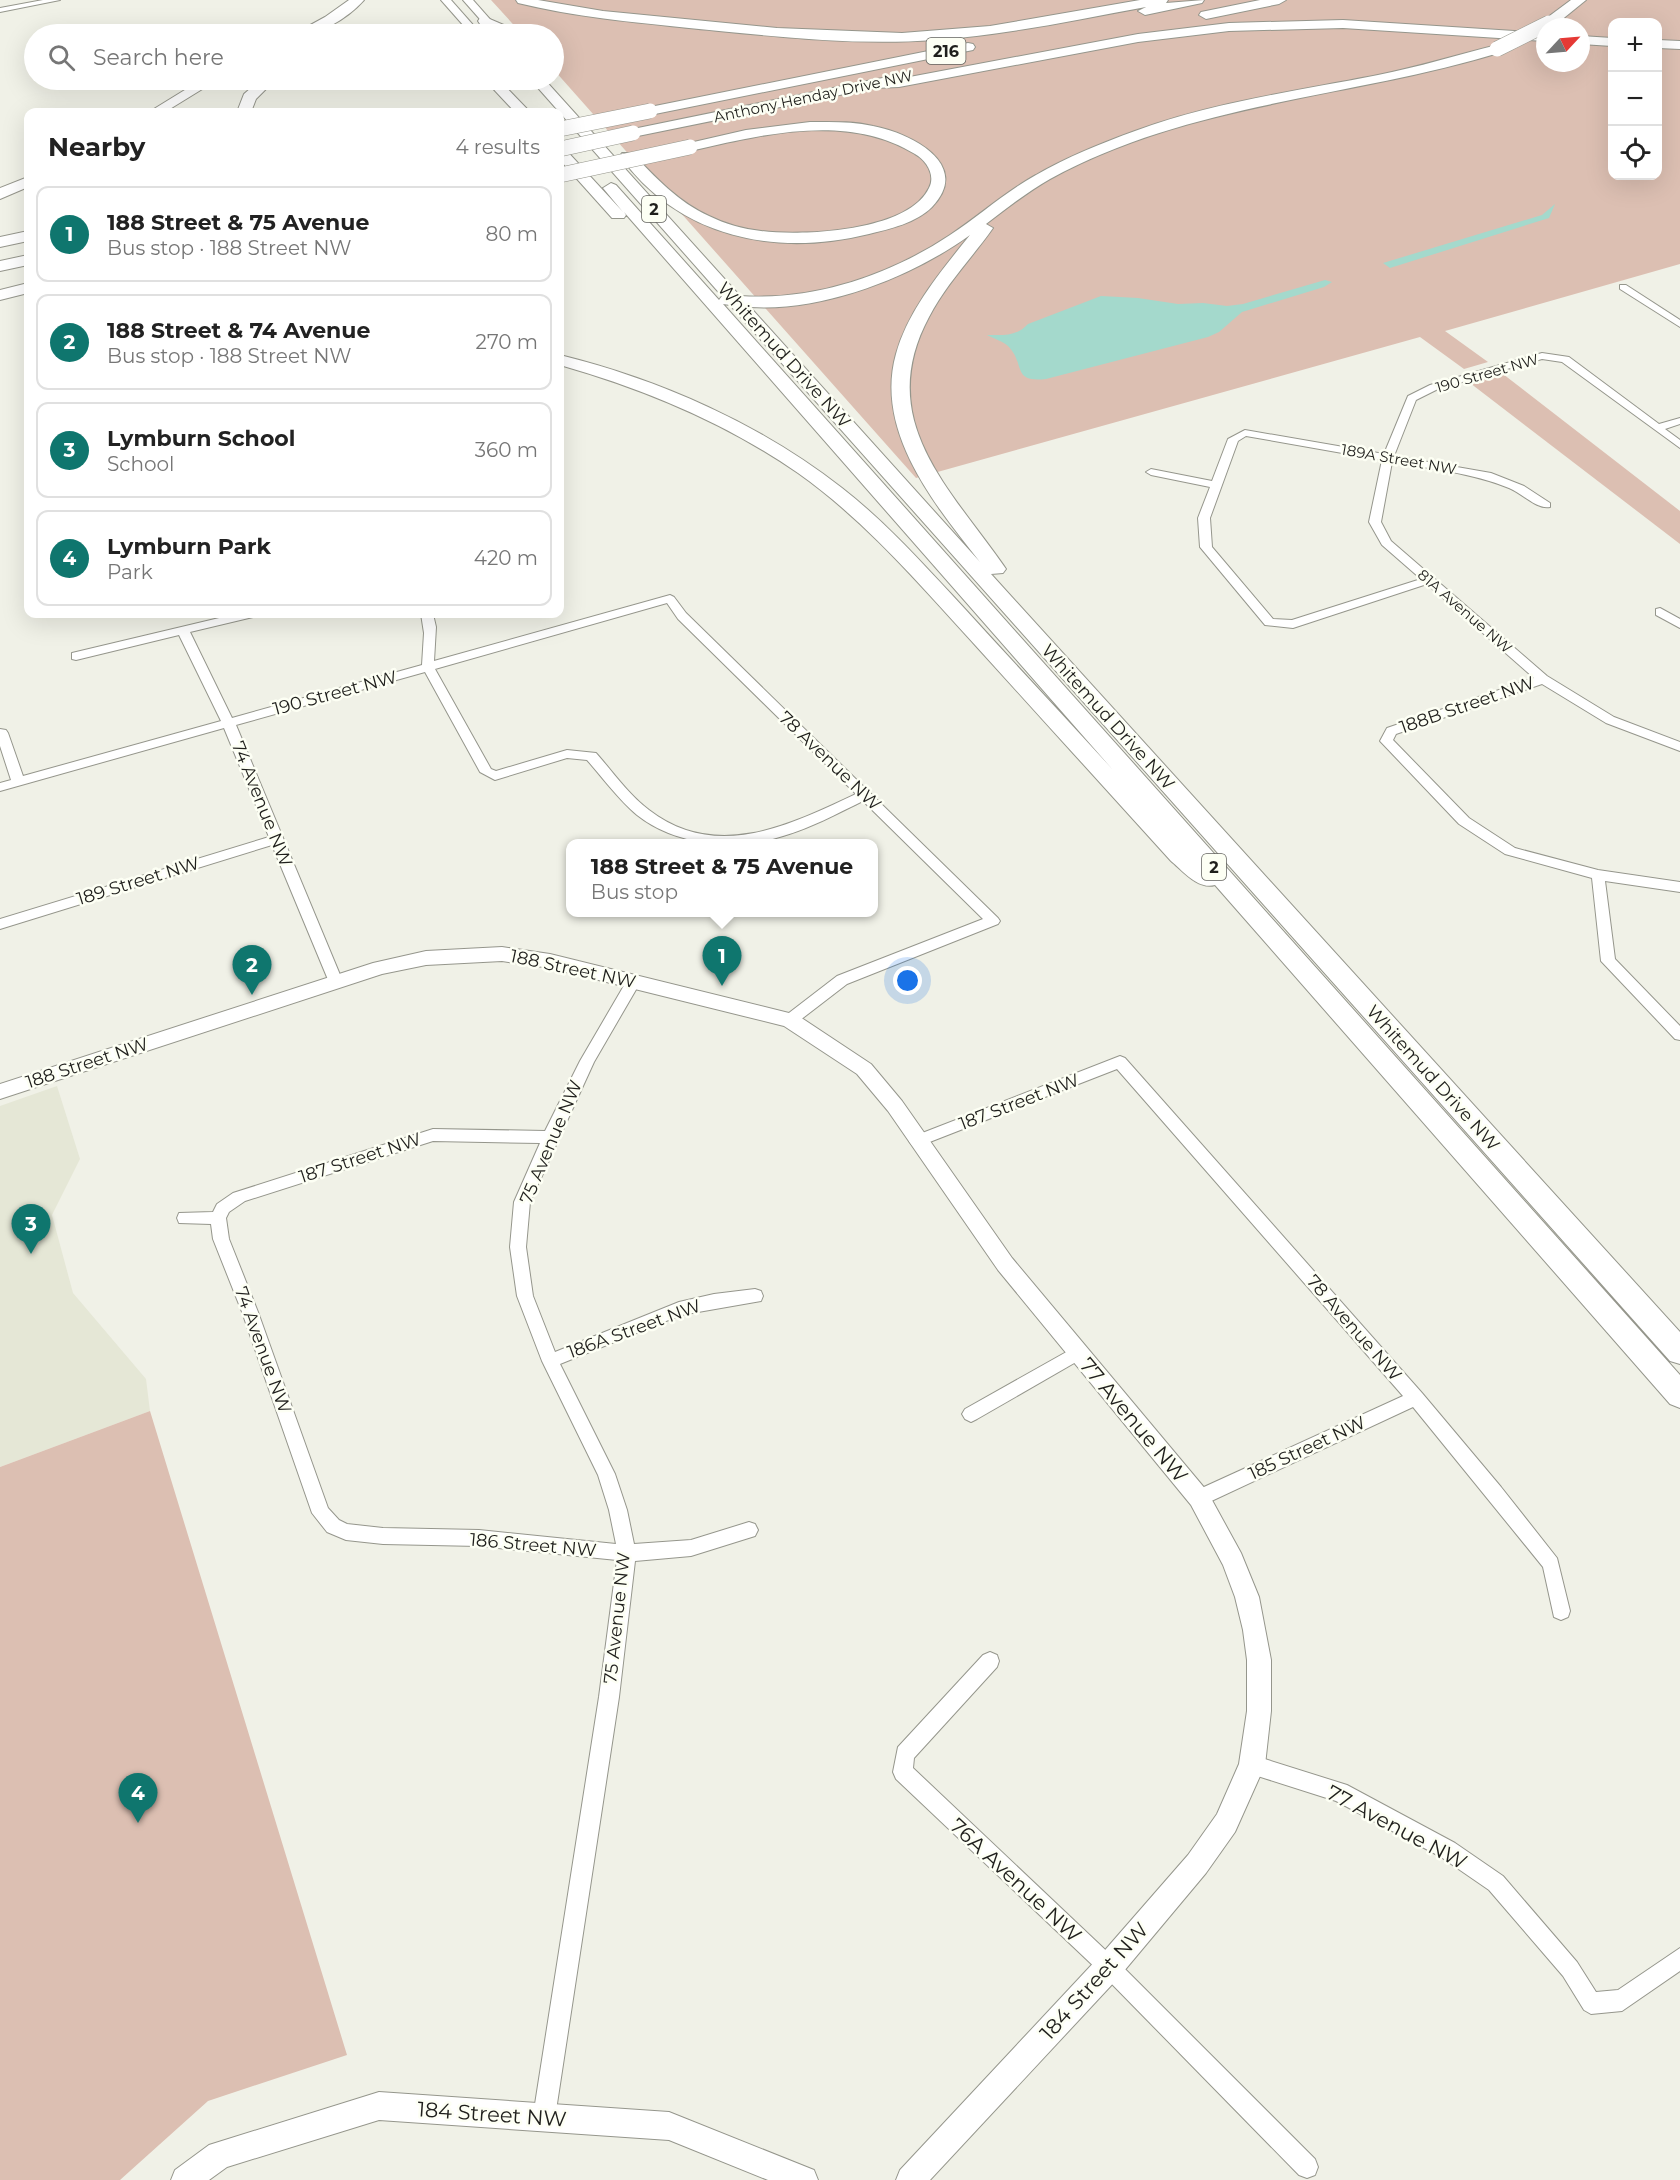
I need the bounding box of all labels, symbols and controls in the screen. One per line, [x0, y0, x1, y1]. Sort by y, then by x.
north arrow [1536, 18, 1590, 72]
map controls [1608, 18, 1662, 180]
button: + [1608, 18, 1662, 72]
search box [24, 24, 564, 90]
road number: 216 [926, 38, 966, 64]
icon: search [45, 41, 78, 74]
text: Search here [93, 44, 224, 71]
street label: Anthony Henday Drive NW [712, 66, 914, 126]
button: − [1608, 72, 1662, 126]
button: locate [1608, 126, 1662, 180]
text: Nearby [48, 131, 145, 163]
text: 4 results [455, 135, 540, 159]
road number: 2 [642, 196, 666, 222]
text: 188 Street & 75 Avenue [107, 209, 369, 236]
text: 1 [66, 222, 73, 246]
text: 80 m [486, 222, 538, 246]
text: Bus stop · 188 Street NW [107, 236, 352, 260]
street label: Whitemud Drive NW [713, 278, 855, 432]
text: 188 Street & 74 Avenue [107, 317, 370, 344]
text: 2 [64, 330, 75, 354]
text: 270 m [476, 330, 538, 354]
text: Bus stop · 188 Street NW [107, 344, 352, 368]
street label: 190 Street NW [1433, 349, 1541, 397]
text: Lymburn School [107, 425, 295, 452]
text: 3 [64, 438, 75, 462]
text: 360 m [475, 438, 538, 462]
street label: 189A Street NW [1340, 440, 1458, 479]
text: School [107, 452, 174, 476]
text: Lymburn Park [107, 533, 271, 560]
text: 4 [63, 546, 76, 570]
text: 420 m [474, 546, 538, 570]
text: Park [107, 560, 153, 584]
street label: 81A Avenue NW [1414, 565, 1516, 657]
street label: Whitemud Drive NW [1037, 640, 1179, 794]
street label: 190 Street NW [271, 666, 399, 720]
street label: 188B Street NW [1397, 672, 1537, 738]
street label: 78 Avenue NW [774, 707, 886, 815]
street label: 74 Avenue NW [227, 738, 297, 870]
popup [566, 839, 878, 917]
street label: 189 Street NW [74, 852, 202, 910]
text: 188 Street & 75 Avenue [591, 853, 853, 880]
road number: 2 [1202, 854, 1226, 880]
text: Bus stop [591, 880, 678, 904]
pin: 1 [702, 936, 742, 986]
street label: 188 Street NW [508, 945, 638, 993]
pin: 2 [232, 946, 272, 995]
your location [893, 966, 922, 995]
street label: Whitemud Drive NW [1362, 1001, 1504, 1155]
street label: 188 Street NW [23, 1033, 151, 1093]
street label: 187 Street NW [956, 1069, 1082, 1135]
street label: 75 Avenue NW [515, 1077, 587, 1207]
street label: 187 Street NW [296, 1128, 424, 1188]
pin: 3 [12, 1204, 51, 1254]
street label: 78 Avenue NW [1302, 1270, 1406, 1386]
street label: 74 Avenue NW [230, 1284, 296, 1416]
street label: 186A Street NW [564, 1295, 704, 1363]
street label: 77 Avenue NW [1075, 1353, 1193, 1487]
street label: 185 Street NW [1245, 1411, 1369, 1485]
street label: 186 Street NW [469, 1529, 597, 1561]
street label: 75 Avenue NW [599, 1551, 635, 1685]
pin: 4 [118, 1774, 158, 1823]
street label: 77 Avenue NW [1323, 1780, 1471, 1874]
street label: 76A Avenue NW [945, 1813, 1087, 1947]
street label: 184 Street NW [1035, 1917, 1153, 2045]
street label: 184 Street NW [417, 2096, 567, 2132]

